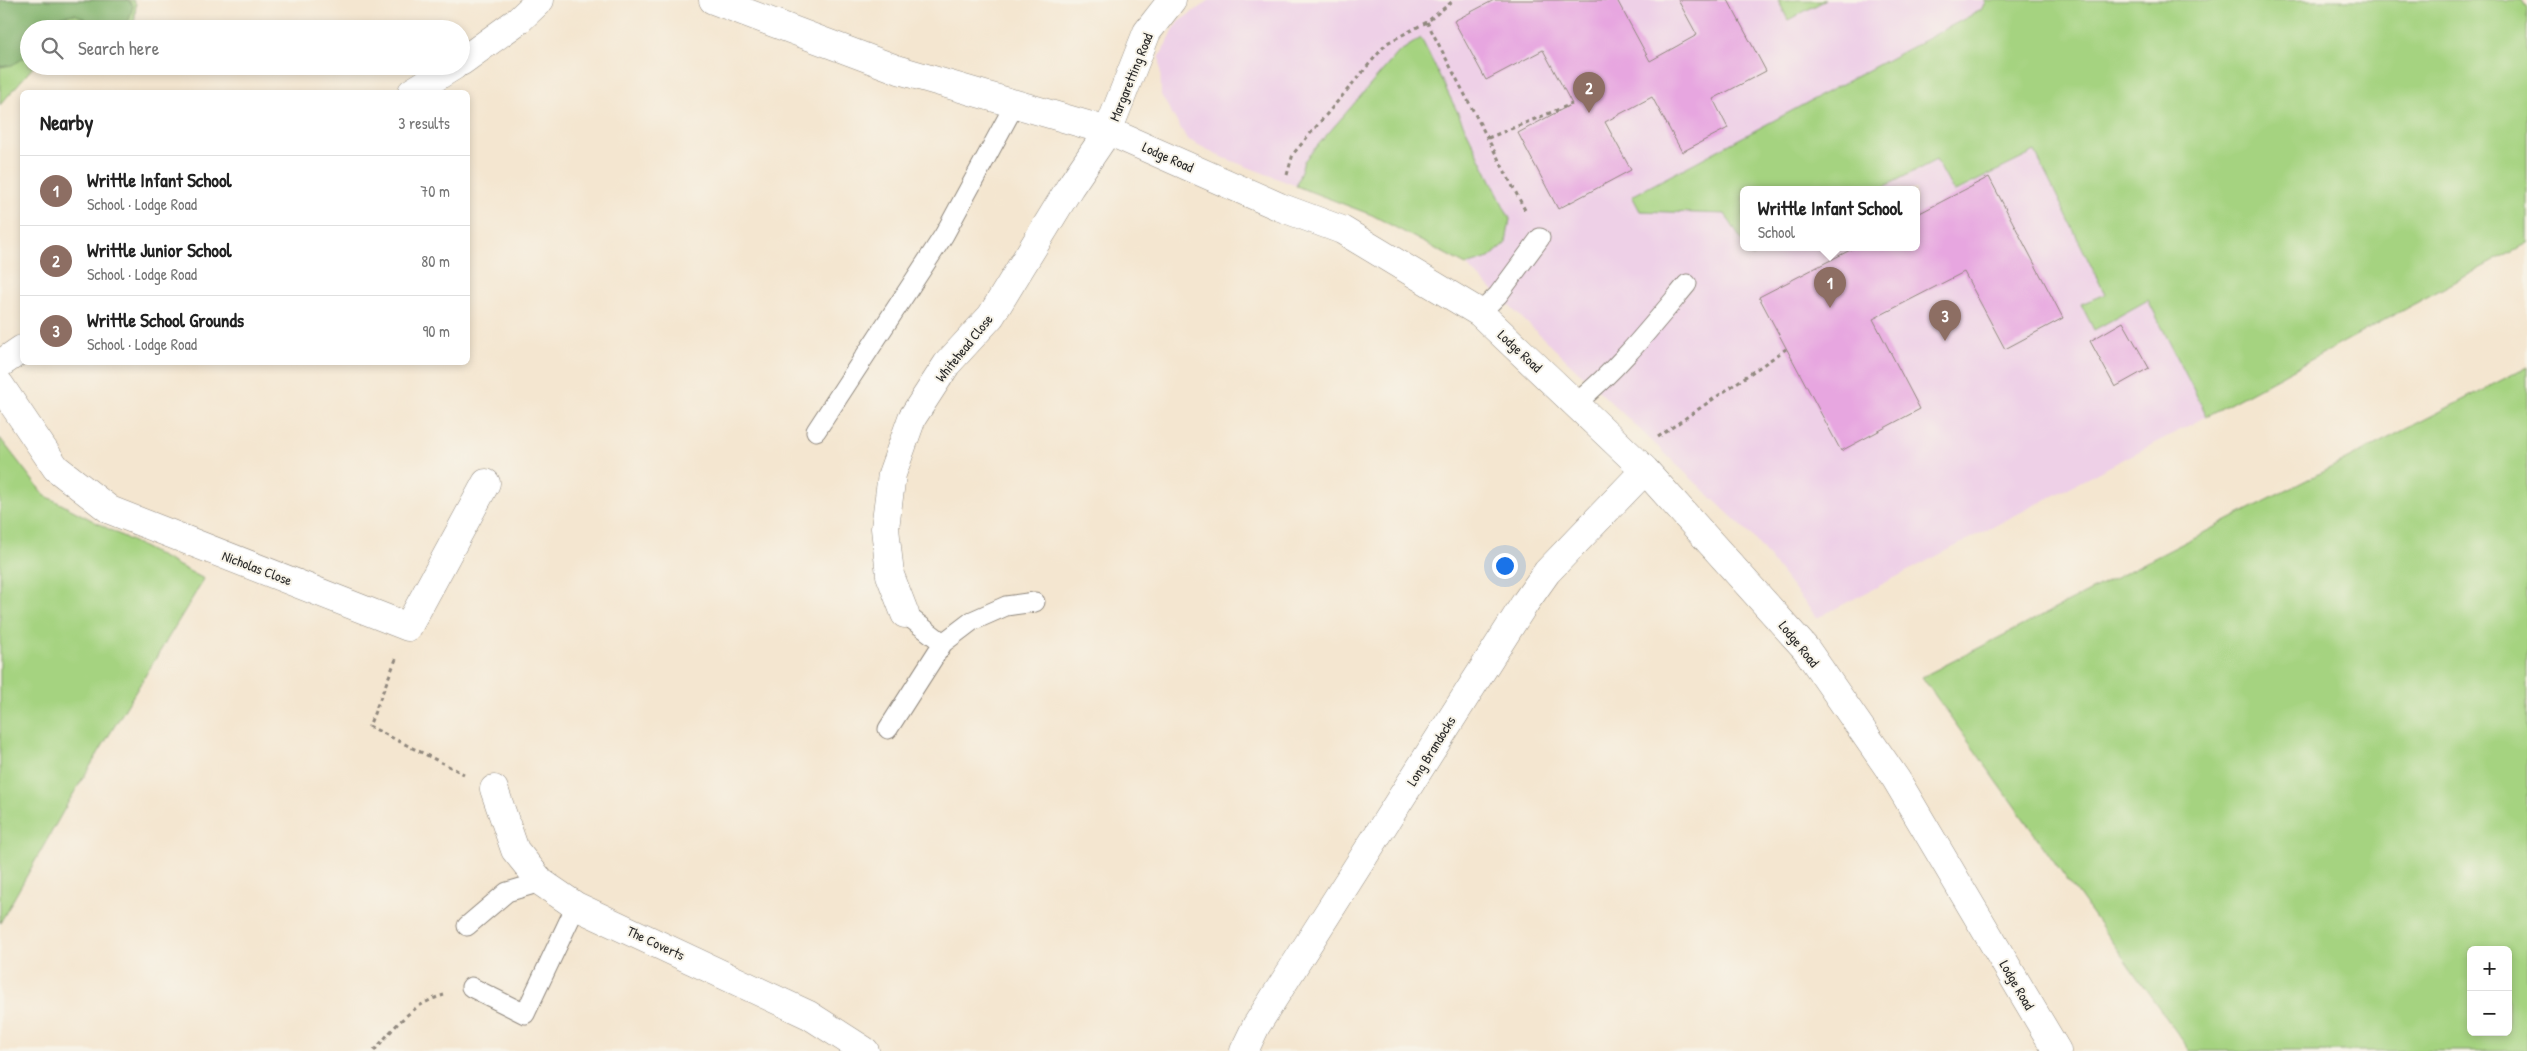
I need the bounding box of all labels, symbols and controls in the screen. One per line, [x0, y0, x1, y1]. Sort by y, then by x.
search box [20, 20, 470, 75]
street label: Margaretting Road [1104, 29, 1158, 124]
icon: search [38, 34, 66, 62]
text: Search here [78, 35, 159, 61]
pin: 2 [1573, 72, 1605, 113]
text: Nearby [40, 108, 93, 137]
text: 3 results [398, 112, 450, 134]
street label: Lodge Road [1139, 137, 1197, 177]
text: Writtle Infant School [87, 167, 232, 193]
text: 1 [53, 180, 59, 202]
text: 70 m [420, 180, 450, 202]
popup [1740, 186, 1920, 251]
text: School · Lodge Road [87, 193, 197, 215]
text: Writtle Infant School [1758, 195, 1902, 221]
text: School [1758, 221, 1795, 243]
text: Writtle Junior School [87, 237, 232, 263]
text: 2 [52, 250, 60, 272]
text: 80 m [421, 250, 450, 272]
text: School · Lodge Road [87, 263, 197, 285]
pin: 1 [1814, 267, 1846, 308]
pin: 3 [1929, 300, 1961, 341]
text: Writtle School Grounds [87, 307, 244, 333]
street label: Whitehead Close [931, 310, 997, 385]
text: 3 [52, 320, 60, 342]
text: 90 m [422, 320, 450, 342]
street label: Lodge Road [1493, 325, 1547, 377]
text: School · Lodge Road [87, 333, 197, 355]
street label: Nicholas Close [220, 546, 295, 590]
your location [1492, 553, 1518, 579]
street label: Lodge Road [1774, 617, 1824, 672]
street label: Long Brandocks [1402, 712, 1460, 790]
street label: The Coverts [624, 921, 688, 964]
map controls [2467, 946, 2512, 1036]
button: + [2467, 946, 2512, 991]
street label: Lodge Road [1995, 956, 2039, 1014]
button: − [2467, 991, 2512, 1036]

